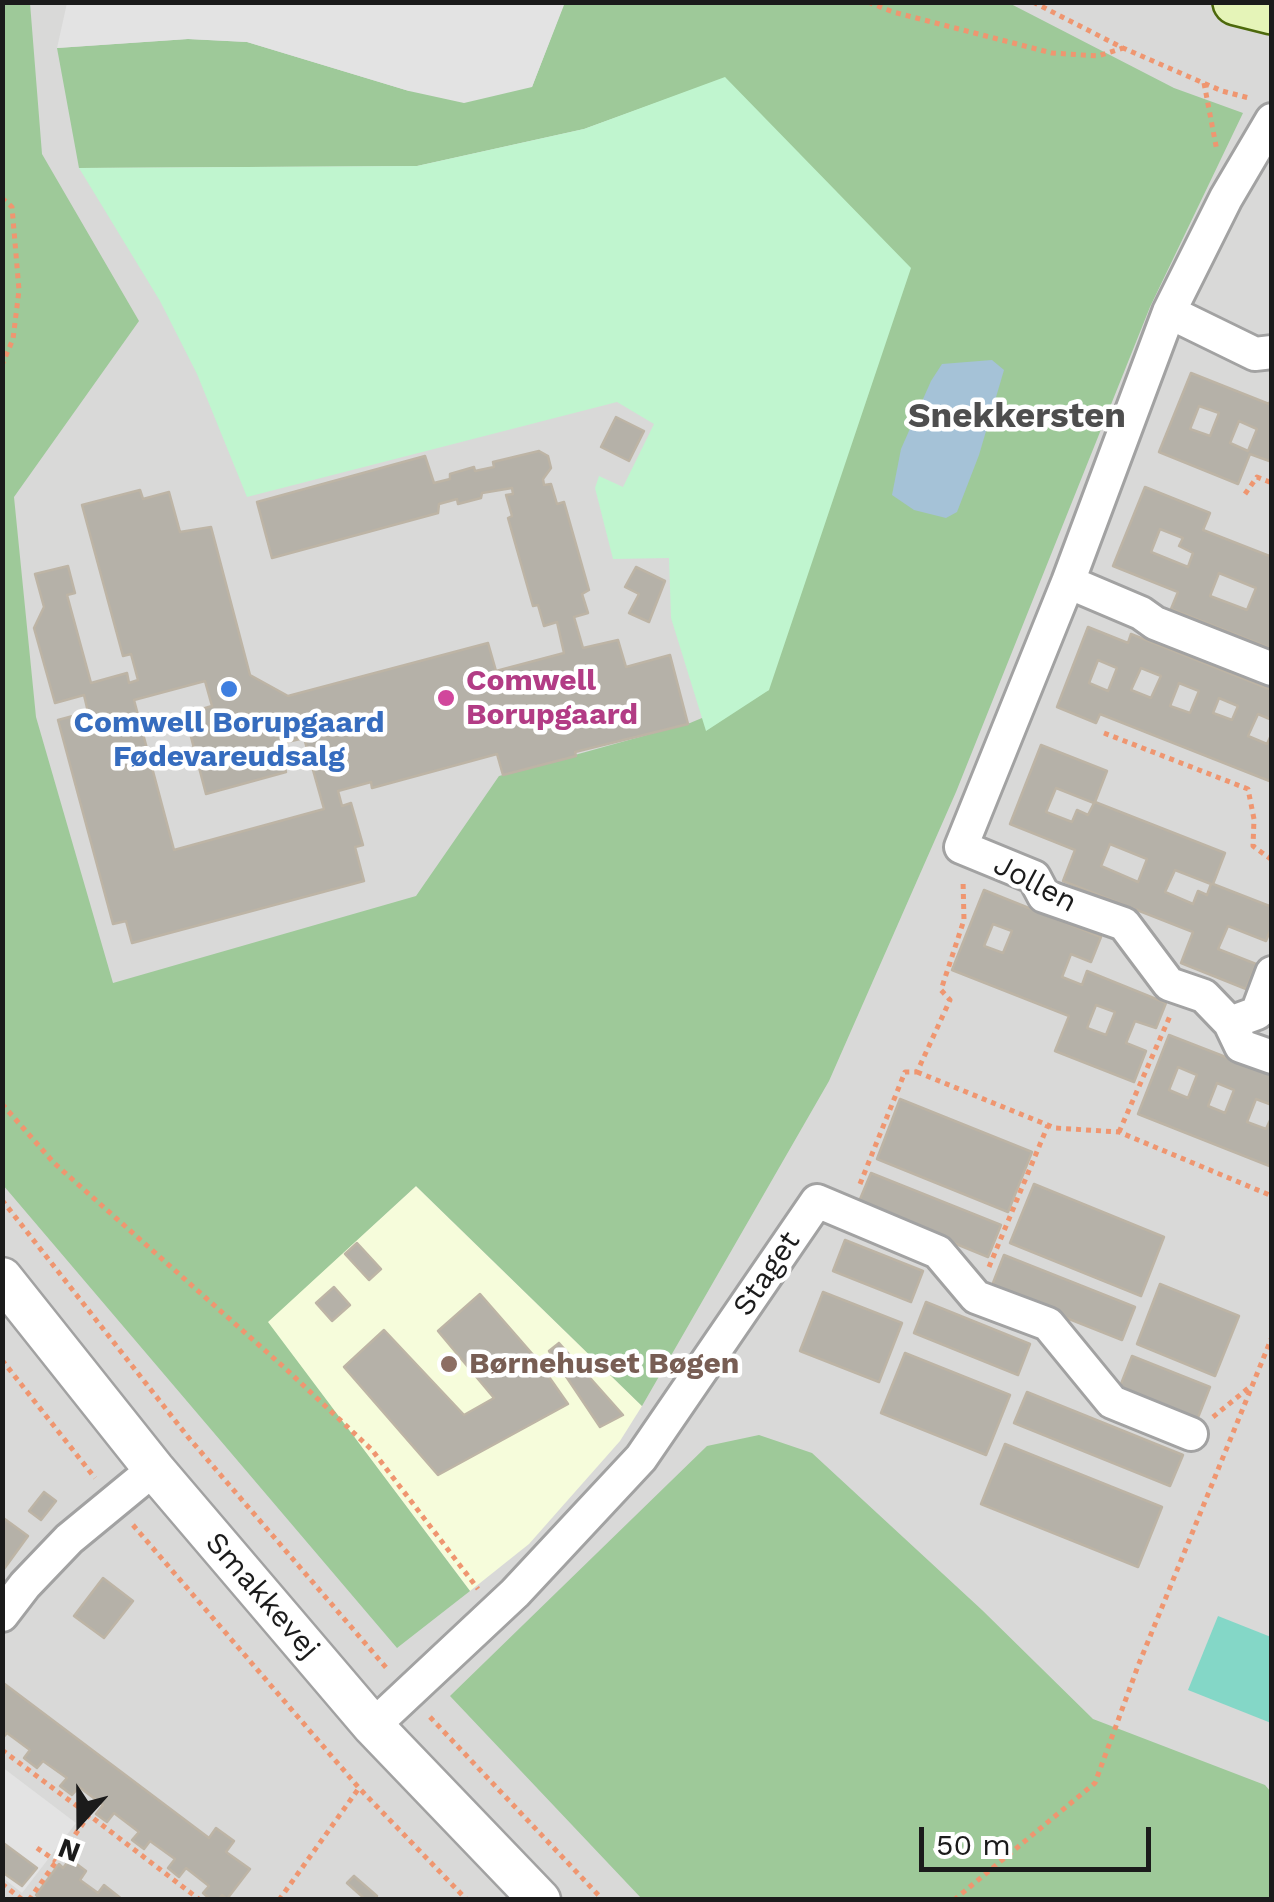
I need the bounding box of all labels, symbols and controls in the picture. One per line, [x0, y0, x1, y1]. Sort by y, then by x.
district label: Snekkersten [908, 396, 1126, 438]
place label: Comwell Borupgaard [466, 663, 638, 734]
marker: Comwell Borupgaard Fødevareudsalg [218, 678, 240, 700]
marker: Comwell Borupgaard [435, 687, 457, 709]
place label: Comwell Borupgaard Fødevareudsalg [74, 705, 384, 776]
street label: Jollen [987, 847, 1083, 921]
street label: Staget [726, 1225, 808, 1323]
place label: Børnehuset Bøgen [469, 1346, 739, 1382]
marker: Børnehuset Bøgen [438, 1353, 460, 1375]
street label: Smakkevej [197, 1525, 327, 1667]
north arrow [30, 1772, 130, 1872]
scale bar [924, 1807, 1156, 1869]
text: 50 m [936, 1827, 1011, 1862]
text: N [53, 1831, 85, 1870]

